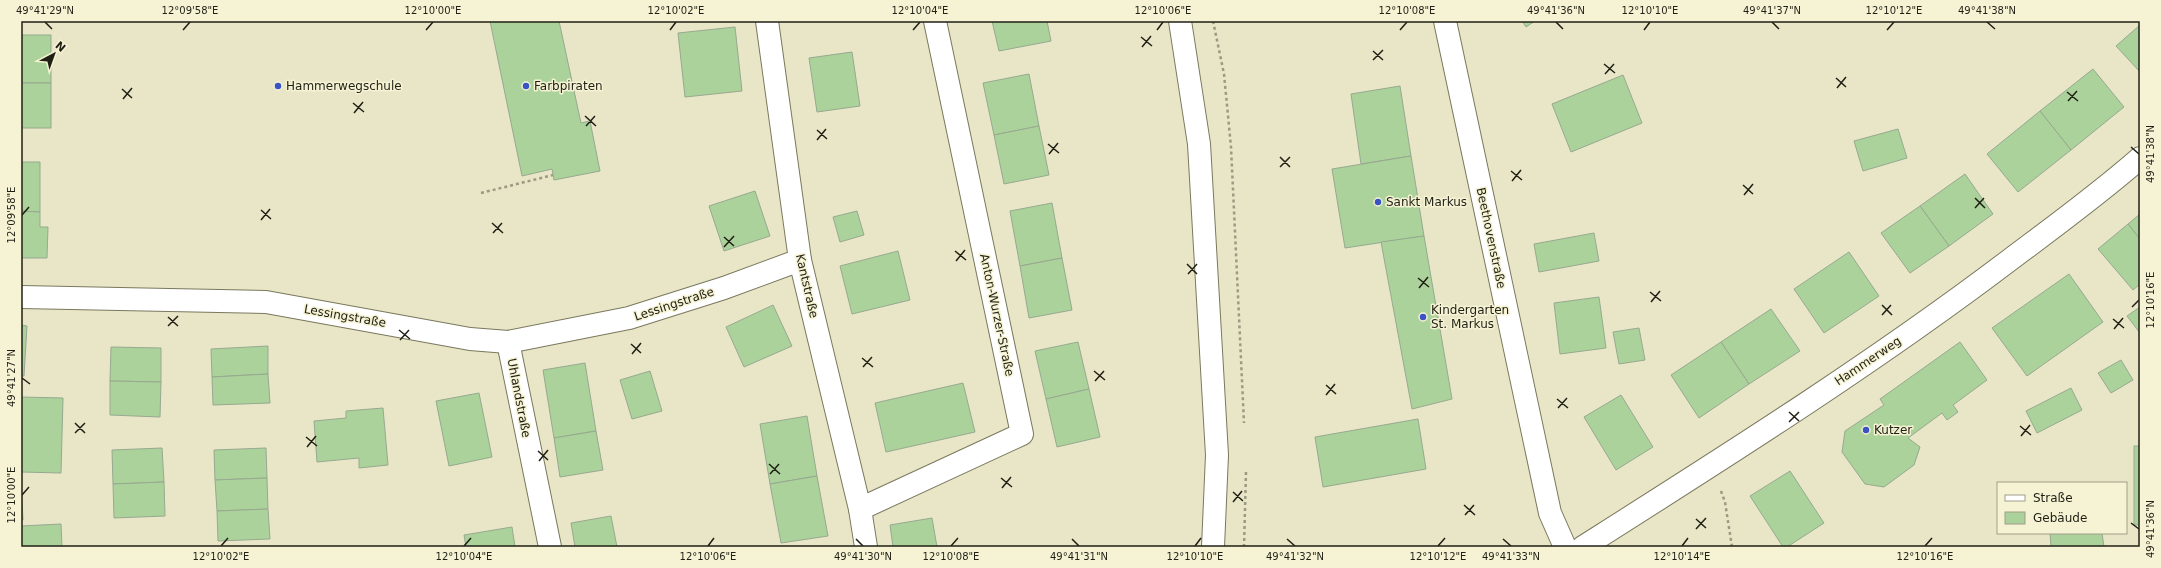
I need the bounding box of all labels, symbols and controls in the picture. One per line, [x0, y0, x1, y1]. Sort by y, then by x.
text: 49°41'29"N [16, 5, 74, 16]
text: 12°09'58"E [162, 5, 218, 16]
text: 12°10'00"E [405, 5, 461, 16]
text: 12°10'02"E [648, 5, 704, 16]
text: 12°10'04"E [892, 5, 948, 16]
text: 12°10'06"E [1135, 5, 1191, 16]
text: 12°10'08"E [1379, 5, 1435, 16]
text: 49°41'36"N [1527, 5, 1585, 16]
text: 12°10'10"E [1622, 5, 1678, 16]
text: 49°41'37"N [1743, 5, 1801, 16]
text: 12°10'12"E [1866, 5, 1922, 16]
text: 49°41'38"N [1958, 5, 2016, 16]
north arrow [34, 34, 74, 74]
text: N [52, 39, 68, 55]
place label: Hammerwegschule [286, 79, 402, 93]
place label: Farbpiraten [534, 79, 603, 93]
marker: Hammerwegschule [273, 81, 283, 91]
marker: Farbpiraten [521, 81, 531, 91]
text: 49°41'38"N [2145, 125, 2156, 183]
street label: Beethovenstraße [1473, 186, 1509, 290]
text: 12°09'58"E [6, 187, 17, 243]
place label: Sankt Markus [1386, 195, 1467, 209]
marker: Sankt Markus [1373, 197, 1383, 207]
street label: Anton-Wurzer-Straße [977, 252, 1017, 378]
street label: Kantstraße [793, 253, 821, 319]
text: 12°10'16"E [2145, 272, 2156, 328]
street label: Lessingstraße [632, 285, 716, 323]
street label: Lessingstraße [303, 302, 387, 330]
place label: Kindergarten St. Markus [1431, 303, 1509, 331]
marker: Kindergarten St. Markus [1418, 312, 1428, 322]
street label: Hammerweg [1832, 334, 1904, 388]
text: 49°41'27"N [6, 349, 17, 407]
street label: Uhlandstraße [504, 357, 534, 439]
place label: Kutzer [1874, 423, 1912, 437]
marker: Kutzer [1861, 425, 1871, 435]
text: 12°10'00"E [6, 467, 17, 523]
legend [1997, 482, 2127, 534]
text: Straße [2033, 491, 2073, 505]
text: 49°41'36"N [2145, 500, 2156, 558]
text: Gebäude [2033, 511, 2087, 525]
text: 12°10'02"E [193, 551, 249, 562]
text: 12°10'04"E [436, 551, 492, 562]
text: 12°10'06"E [680, 551, 736, 562]
text: 49°41'30"N [834, 551, 892, 562]
text: 12°10'08"E [923, 551, 979, 562]
text: 49°41'31"N [1050, 551, 1108, 562]
text: 12°10'10"E [1167, 551, 1223, 562]
text: 49°41'32"N [1266, 551, 1324, 562]
text: 12°10'12"E [1410, 551, 1466, 562]
text: 49°41'33"N [1482, 551, 1540, 562]
text: 12°10'14"E [1654, 551, 1710, 562]
text: 12°10'16"E [1897, 551, 1953, 562]

